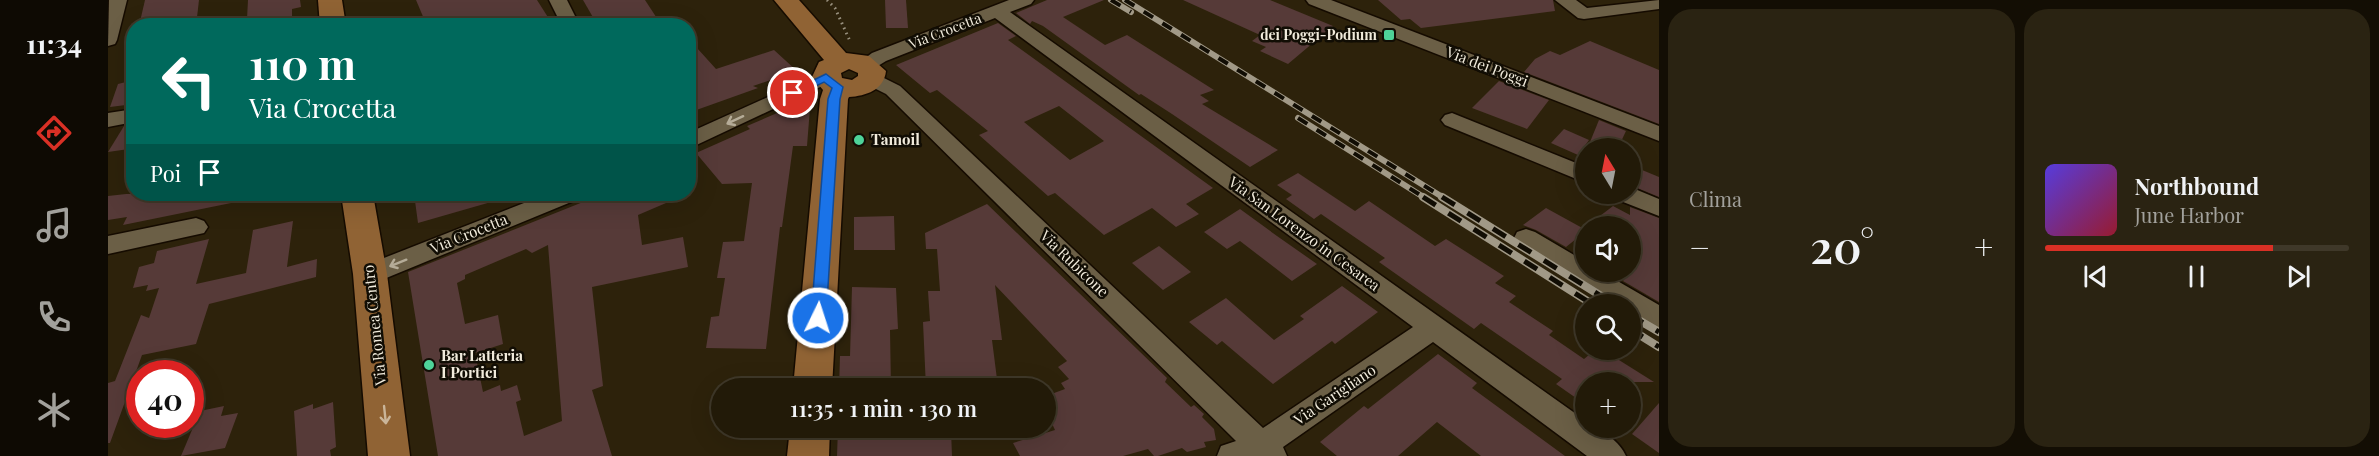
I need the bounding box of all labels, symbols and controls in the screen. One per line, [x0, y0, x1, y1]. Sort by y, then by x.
street label: Via Crocetta [905, 8, 984, 53]
text: 11:34 [26, 25, 82, 61]
place label: dei Poggi-Podium [1260, 25, 1377, 44]
marker: dei Poggi-Podium [1382, 28, 1396, 42]
text: 110 m [249, 35, 356, 91]
street label: Via dei Poggi [1443, 41, 1532, 91]
icon: left [150, 42, 228, 120]
pin [767, 67, 818, 118]
icon: arrive [776, 76, 809, 109]
text: Via Crocetta [249, 89, 396, 125]
icon: directions [33, 112, 75, 154]
one-way arrow [727, 114, 745, 126]
place label: Tamoil [871, 129, 920, 149]
marker: Tamoil [852, 133, 866, 147]
north arrow [1575, 138, 1641, 204]
map controls [1575, 138, 1641, 438]
icon: arrive [193, 156, 226, 189]
text: Poi [150, 158, 181, 188]
street label: Via San Lorenzo in Cesarea [1224, 171, 1385, 295]
text: Northbound [2135, 171, 2259, 201]
text: Clima [1689, 185, 1742, 212]
text: June Harbor [2135, 201, 2244, 228]
icon: music [33, 204, 75, 246]
street label: Via Crocetta [426, 208, 511, 258]
text: 20° [1810, 215, 1874, 275]
button: sound [1575, 216, 1641, 282]
text: − [1689, 224, 1710, 268]
text: + [1974, 224, 1993, 268]
street label: Via Rubicone [1035, 225, 1113, 301]
one-way arrow [389, 258, 407, 269]
icon: previous [2079, 260, 2112, 293]
icon: pause [2180, 260, 2213, 293]
icon: next [2282, 260, 2315, 293]
street label: Via Romea Centro [358, 264, 390, 387]
position arrow [786, 286, 850, 350]
button: search [1575, 294, 1641, 360]
icon: phone [33, 296, 75, 338]
place label: Bar Latteria I Portici [441, 345, 523, 382]
marker: Bar Latteria I Portici [422, 358, 436, 372]
street label: Via Garigliano [1289, 359, 1379, 430]
speed limit sign: 40 [126, 360, 204, 438]
button: + [1575, 372, 1641, 438]
icon: climate [33, 389, 75, 431]
text: 11:35 · 1 min · 130 m [790, 393, 977, 423]
one-way arrow [380, 405, 391, 425]

